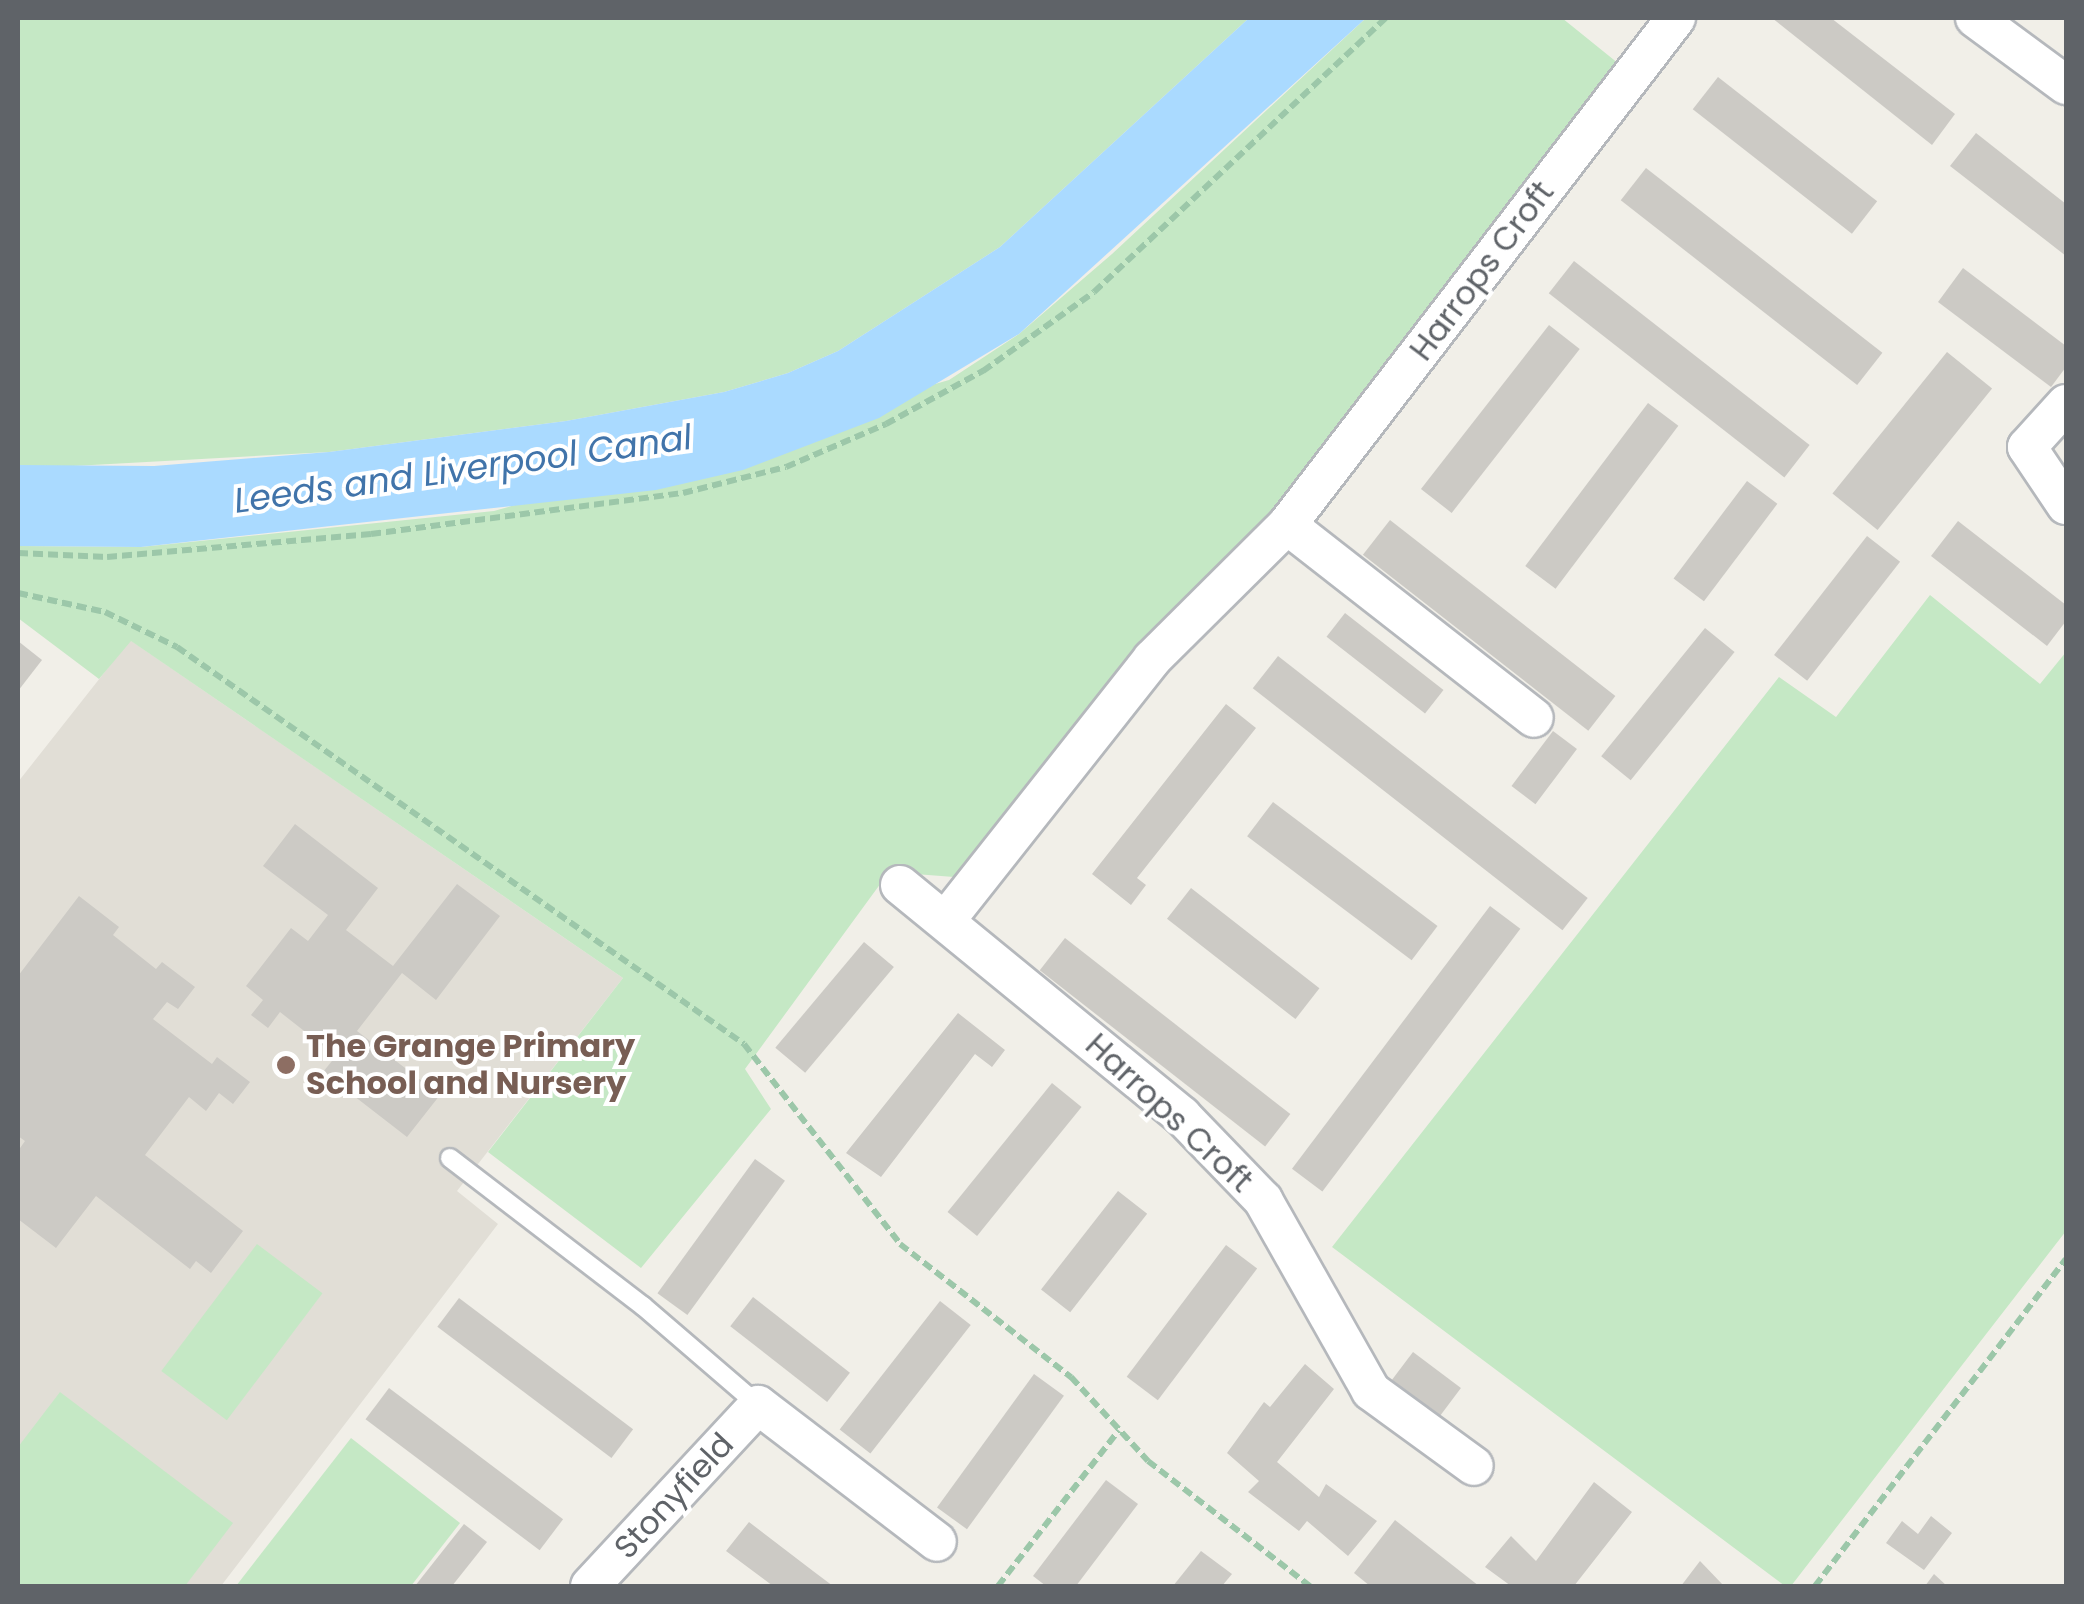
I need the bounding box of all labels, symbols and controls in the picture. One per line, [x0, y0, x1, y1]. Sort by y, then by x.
street label: Harrops Croft [1402, 174, 1562, 368]
water label: Leeds and Liverpool Canal [231, 416, 695, 522]
street label: Harrops Croft [1078, 1026, 1260, 1200]
place label: The Grange Primary School and Nursery [306, 1028, 635, 1103]
marker: The Grange Primary School and Nursery [275, 1054, 297, 1076]
street label: Stonyfield [606, 1425, 742, 1567]

